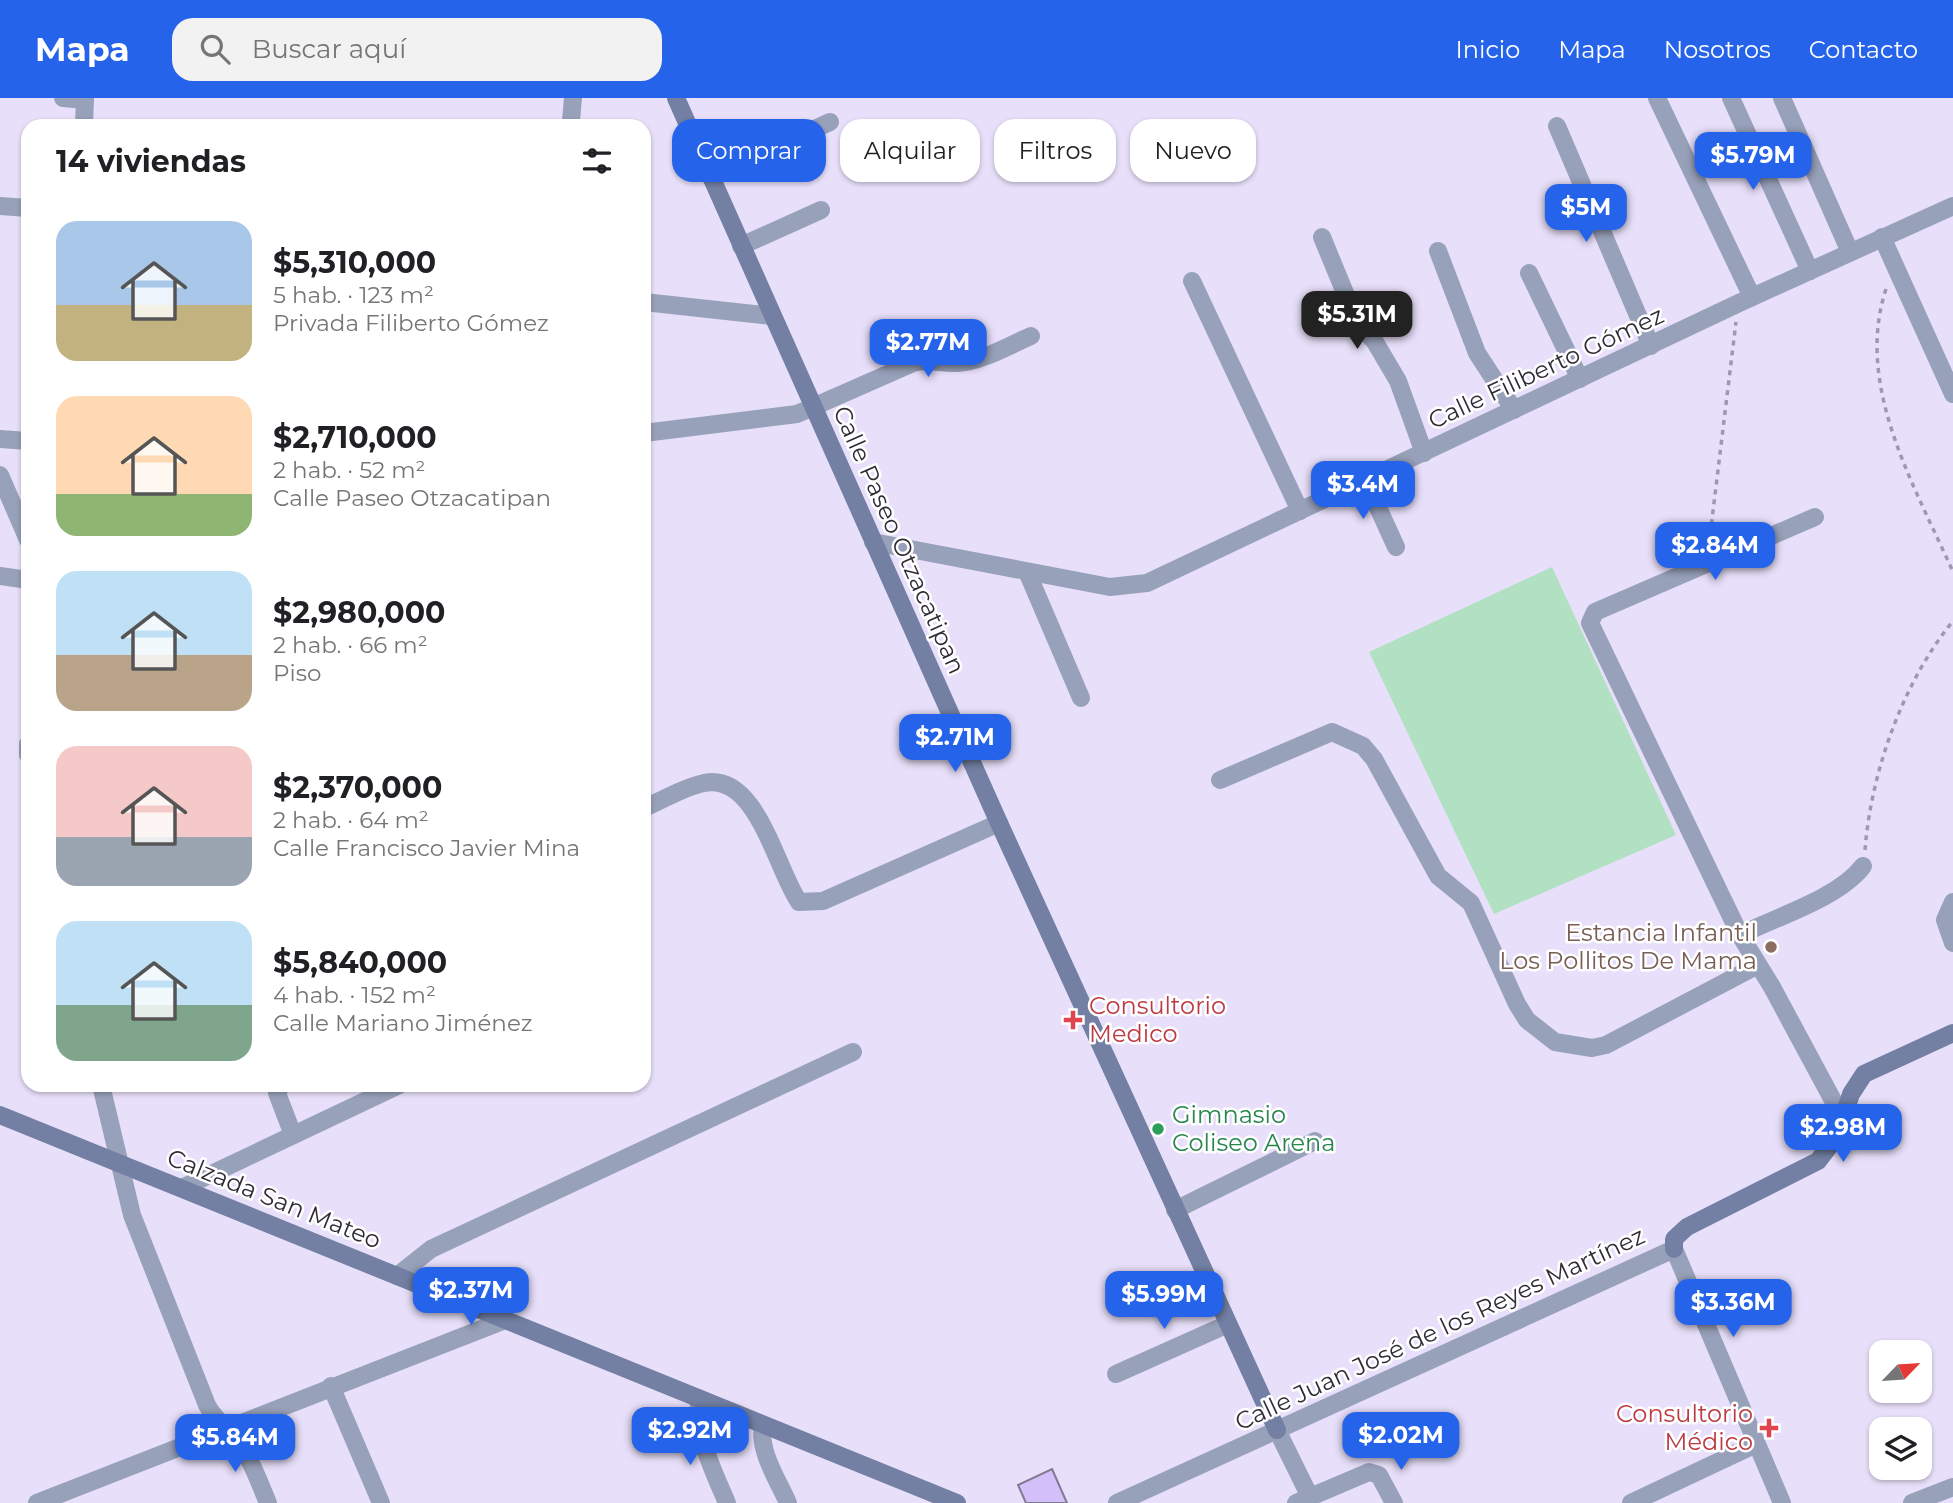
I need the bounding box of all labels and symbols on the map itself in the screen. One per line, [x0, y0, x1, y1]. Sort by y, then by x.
pin: $5.79M [1696, 132, 1810, 192]
pin: $5M [1552, 184, 1620, 244]
pin: $5.31M [1300, 292, 1414, 351]
street label: Calle Filiberto Gómez [1423, 300, 1668, 435]
pin: $2.77M [871, 320, 985, 379]
street label: Calle Paseo Otzacatipan [827, 401, 972, 678]
pin: $3.4M [1314, 462, 1412, 521]
pin: $2.84M [1658, 522, 1772, 582]
pin: $2.71M [898, 714, 1012, 774]
place label: Estancia Infantil Los Pollitos De Mama [1499, 918, 1757, 975]
marker: Estancia Infantil Los Pollitos De Mama [1763, 939, 1779, 955]
place label: Consultorio Medico [1089, 991, 1226, 1048]
marker: Consultorio Medico [1063, 1010, 1083, 1030]
place label: Gimnasio Coliseo Arena [1172, 1100, 1335, 1157]
pin: $2.98M [1786, 1104, 1900, 1164]
marker: Gimnasio Coliseo Arena [1150, 1121, 1166, 1137]
street label: Calzada San Mateo [163, 1142, 385, 1255]
street label: Calle Juan José de los Reyes Martínez [1230, 1221, 1649, 1436]
pin: $2.37M [414, 1268, 528, 1327]
pin: $5.99M [1107, 1272, 1221, 1331]
pin: $3.36M [1676, 1280, 1790, 1339]
north arrow [1869, 1340, 1932, 1404]
place label: Consultorio Médico [1616, 1399, 1753, 1456]
pin: $2.92M [633, 1408, 747, 1467]
pin: $2.02M [1344, 1412, 1458, 1472]
pin: $5.84M [178, 1414, 292, 1474]
marker: Consultorio Médico [1759, 1418, 1779, 1438]

